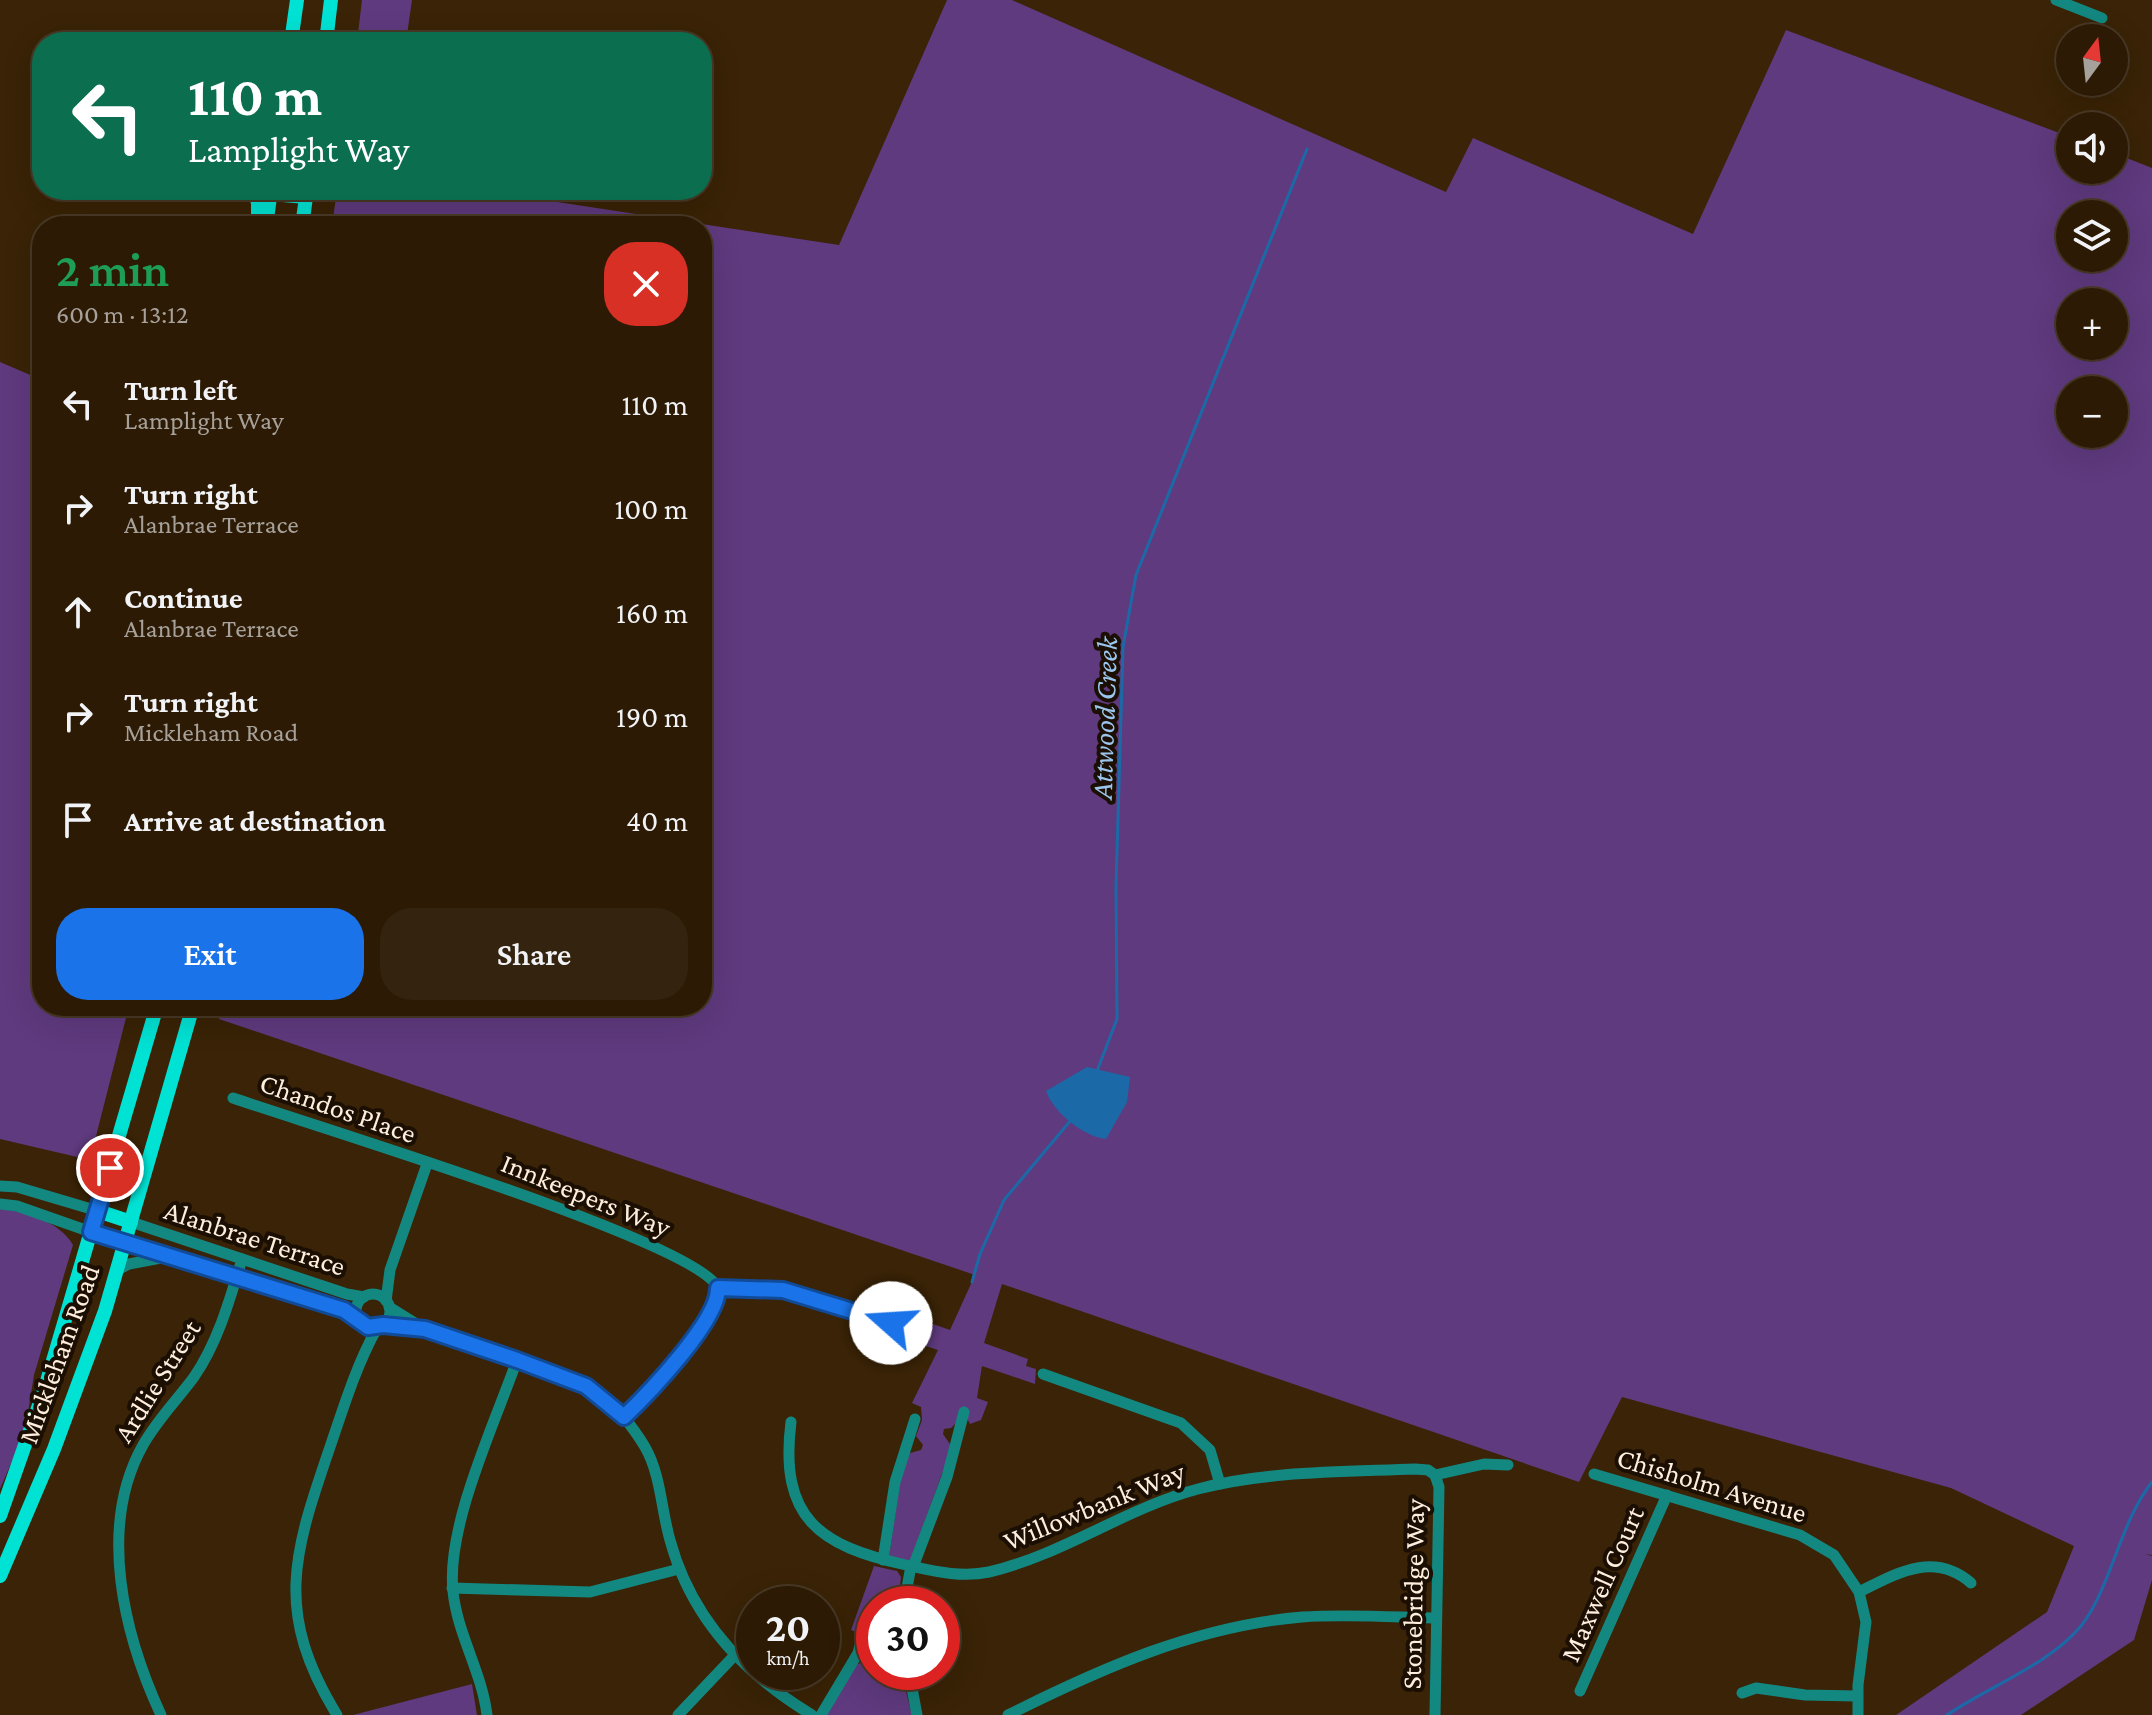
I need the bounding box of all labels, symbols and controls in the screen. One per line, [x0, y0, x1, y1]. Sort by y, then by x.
north arrow [2056, 24, 2128, 96]
map controls [2056, 24, 2128, 448]
icon: left [56, 64, 160, 168]
text: 110 m [188, 65, 322, 127]
button: sound [2056, 112, 2128, 184]
text: Lamplight Way [188, 130, 409, 170]
button: layers [2056, 200, 2128, 272]
button: close [604, 242, 688, 326]
text: 2 min [56, 243, 169, 296]
button: + [2056, 288, 2128, 360]
text: 600 m · 13:12 [56, 300, 188, 329]
text: Turn left [124, 373, 237, 406]
button: − [2056, 376, 2128, 448]
icon: left [56, 382, 100, 426]
text: 110 m [621, 388, 688, 421]
text: Lamplight Way [124, 406, 284, 435]
text: Turn right [124, 477, 258, 510]
icon: right [56, 486, 100, 530]
text: 100 m [614, 492, 688, 525]
text: Alanbrae Terrace [124, 510, 299, 539]
text: Continue [124, 581, 243, 614]
icon: ahead [56, 590, 100, 634]
text: 160 m [616, 596, 688, 629]
text: Alanbrae Terrace [124, 614, 299, 643]
water label: Attwood Creek [1085, 634, 1123, 802]
text: Turn right [124, 685, 258, 718]
icon: right [56, 694, 100, 738]
text: 190 m [616, 700, 688, 733]
text: Mickleham Road [124, 718, 298, 747]
icon: arrive [56, 798, 100, 842]
text: Arrive at destination [124, 804, 386, 837]
text: 40 m [626, 804, 688, 837]
button: Exit [56, 908, 364, 1000]
button: Share [380, 908, 688, 1000]
street label: Chandos Place [256, 1067, 420, 1149]
pin [76, 1134, 144, 1202]
icon: arrive [88, 1146, 132, 1190]
street label: Innkeepers Way [497, 1147, 676, 1243]
street label: Alanbrae Terrace [161, 1194, 349, 1282]
street label: Mickleham Road [12, 1260, 106, 1447]
position arrow [849, 1281, 933, 1365]
street label: Ardlie Street [107, 1314, 207, 1448]
street label: Chisholm Avenue [1614, 1441, 1810, 1529]
street label: Willowbank Way [999, 1455, 1190, 1556]
street label: Stonebridge Way [1396, 1497, 1430, 1690]
street label: Maxwell Court [1554, 1501, 1650, 1666]
speed limit sign: 30 [856, 1586, 960, 1690]
text: 20 [766, 1605, 810, 1650]
text: km/h [766, 1647, 810, 1669]

